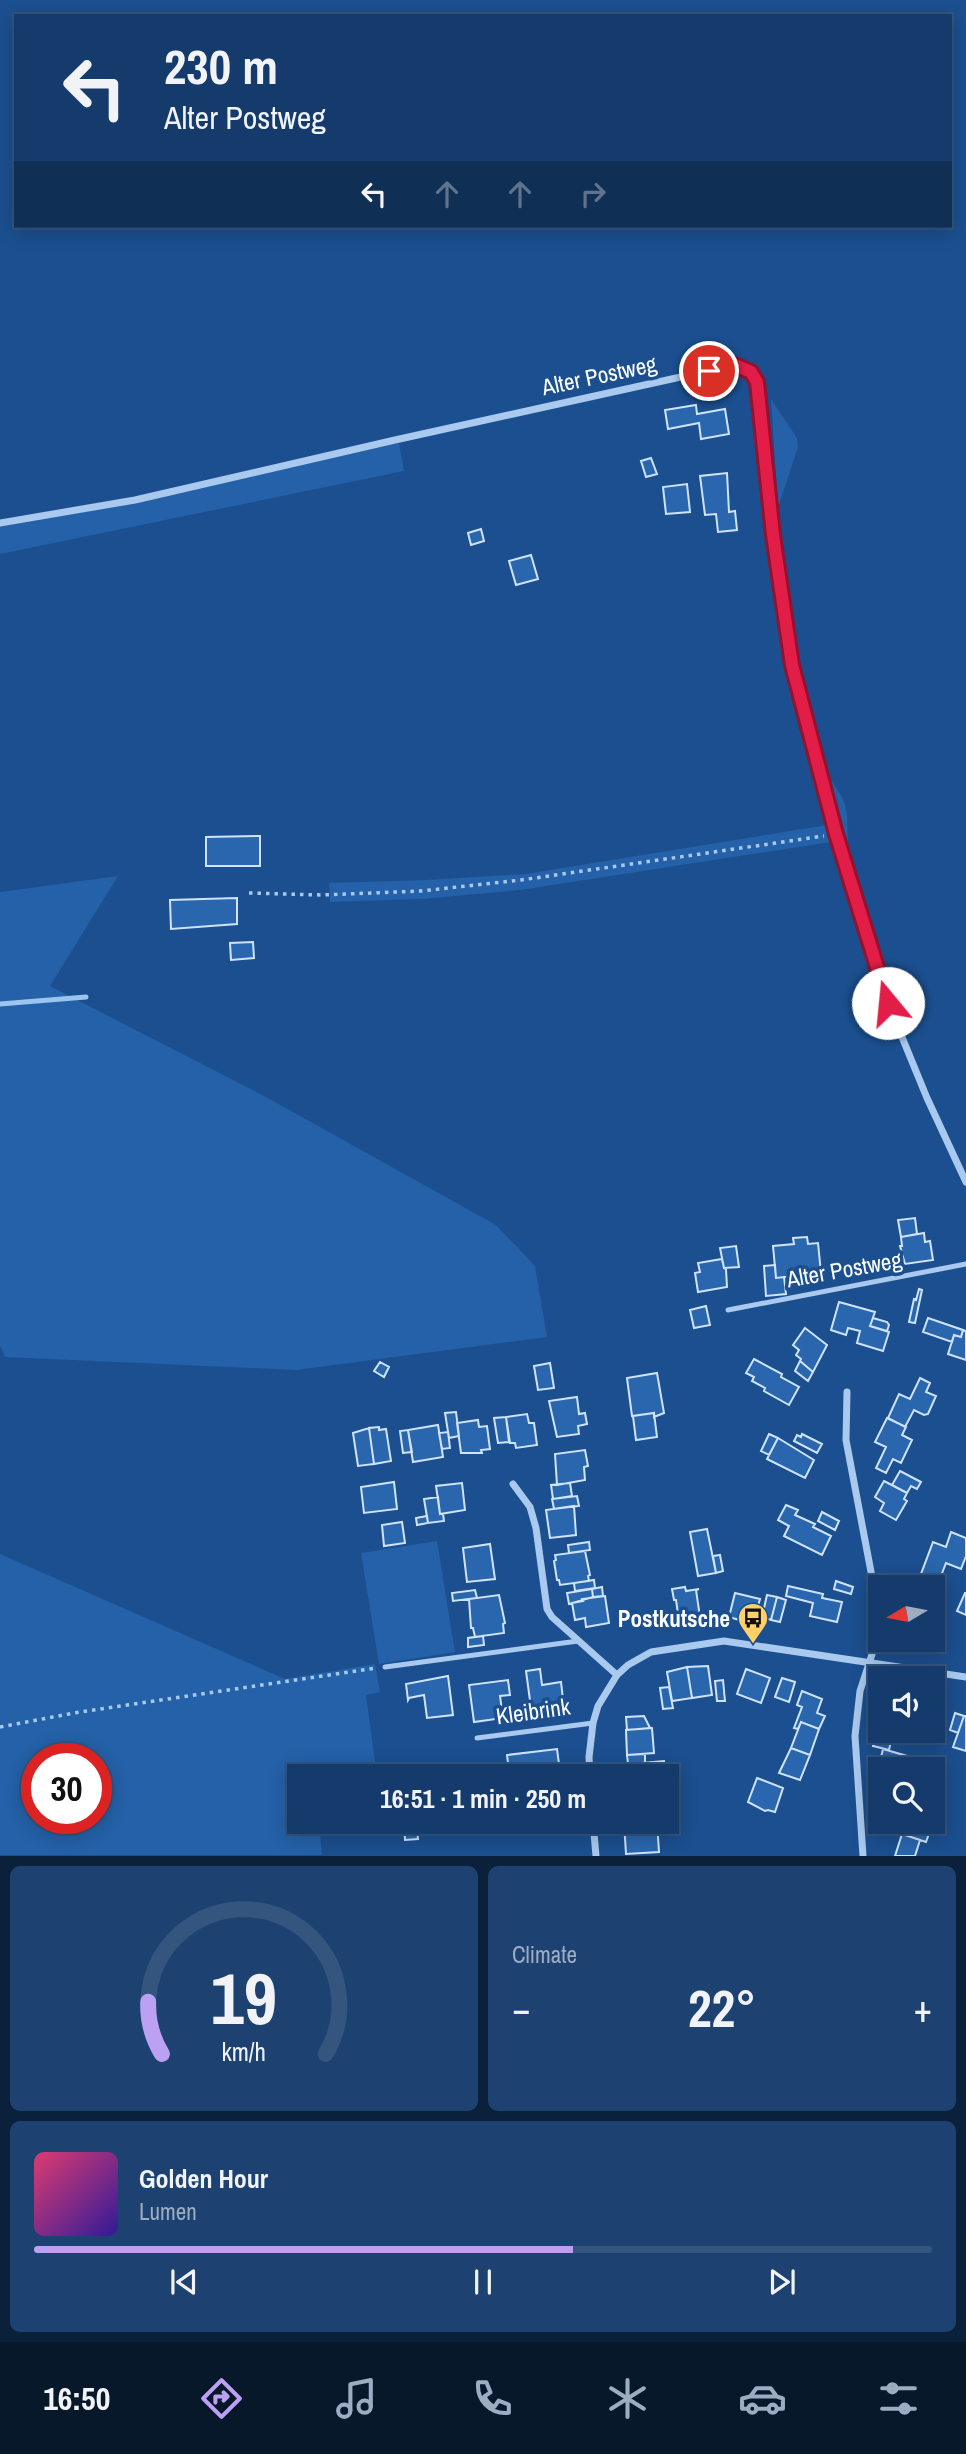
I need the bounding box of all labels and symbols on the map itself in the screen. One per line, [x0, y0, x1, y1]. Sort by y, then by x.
pin [679, 341, 739, 401]
street label: Alter Postweg [538, 348, 660, 402]
position arrow [851, 966, 925, 1040]
street label: Alter Postweg [783, 1244, 904, 1295]
north arrow [868, 1575, 945, 1652]
bus stop icon: Postkutsche [736, 1601, 770, 1645]
place label: Postkutsche [618, 1603, 730, 1634]
street label: Kleibrink [494, 1690, 573, 1732]
speed limit sign: 30 [21, 1743, 112, 1834]

